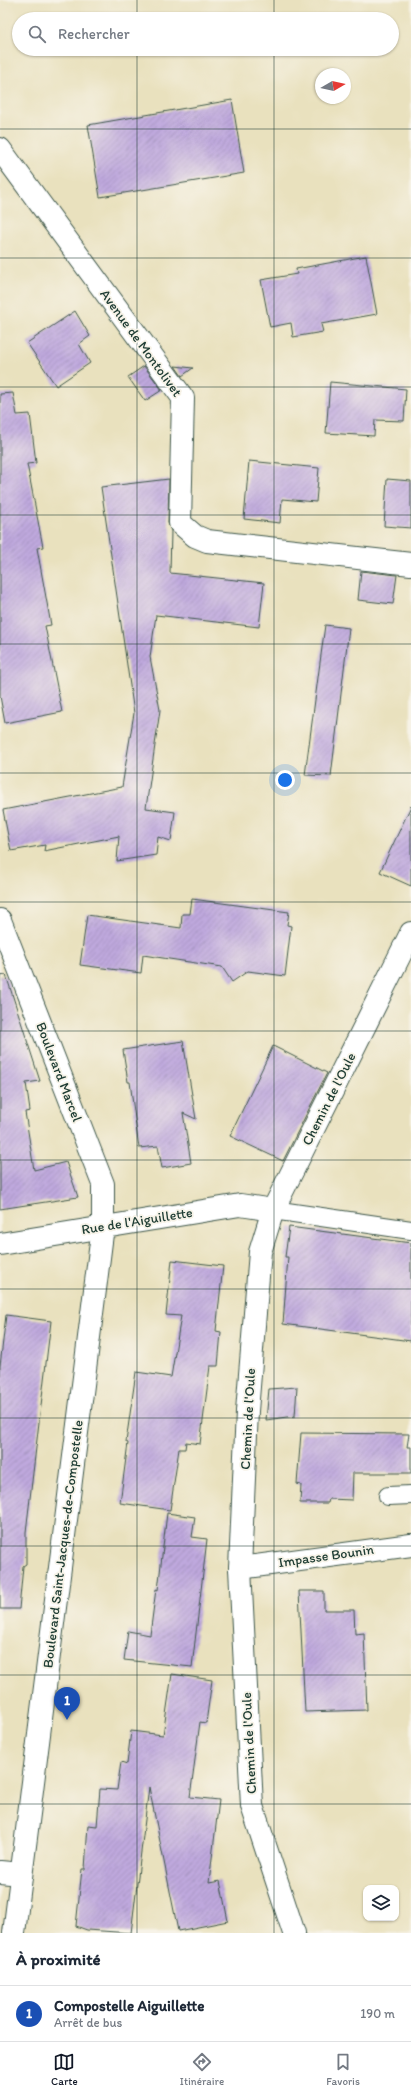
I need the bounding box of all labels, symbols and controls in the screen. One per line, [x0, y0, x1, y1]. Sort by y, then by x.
search box [12, 12, 399, 56]
icon: search [26, 23, 48, 45]
text: Rechercher [58, 25, 130, 43]
north arrow [315, 68, 351, 104]
street label: Avenue de Montolivet [96, 286, 186, 400]
your location [275, 770, 295, 790]
street label: Boulevard Marcel [32, 1020, 86, 1124]
street label: Chemin de l'Oule [298, 1049, 360, 1148]
street label: Rue de l'Aiguillette [80, 1204, 194, 1238]
street label: Chemin de l'Oule [237, 1367, 259, 1470]
street label: Boulevard Saint-Jacques-de-Compostelle [39, 1419, 87, 1669]
street label: Impasse Bounin [277, 1541, 375, 1571]
pin: 1 [54, 1687, 80, 1720]
street label: Chemin de l'Oule [238, 1691, 260, 1794]
map controls [363, 1885, 399, 1921]
button: layers [363, 1885, 399, 1921]
text: À proximité [16, 1949, 101, 1969]
text: Compostelle Aiguillette [54, 1997, 204, 2015]
text: 1 [26, 2006, 32, 2021]
text: 190 m [360, 2006, 395, 2021]
text: Arrêt de bus [54, 2015, 122, 2030]
tab: Carte [51, 2051, 78, 2088]
tab: Itinéraire [180, 2051, 224, 2088]
tab: Favoris [326, 2051, 360, 2088]

